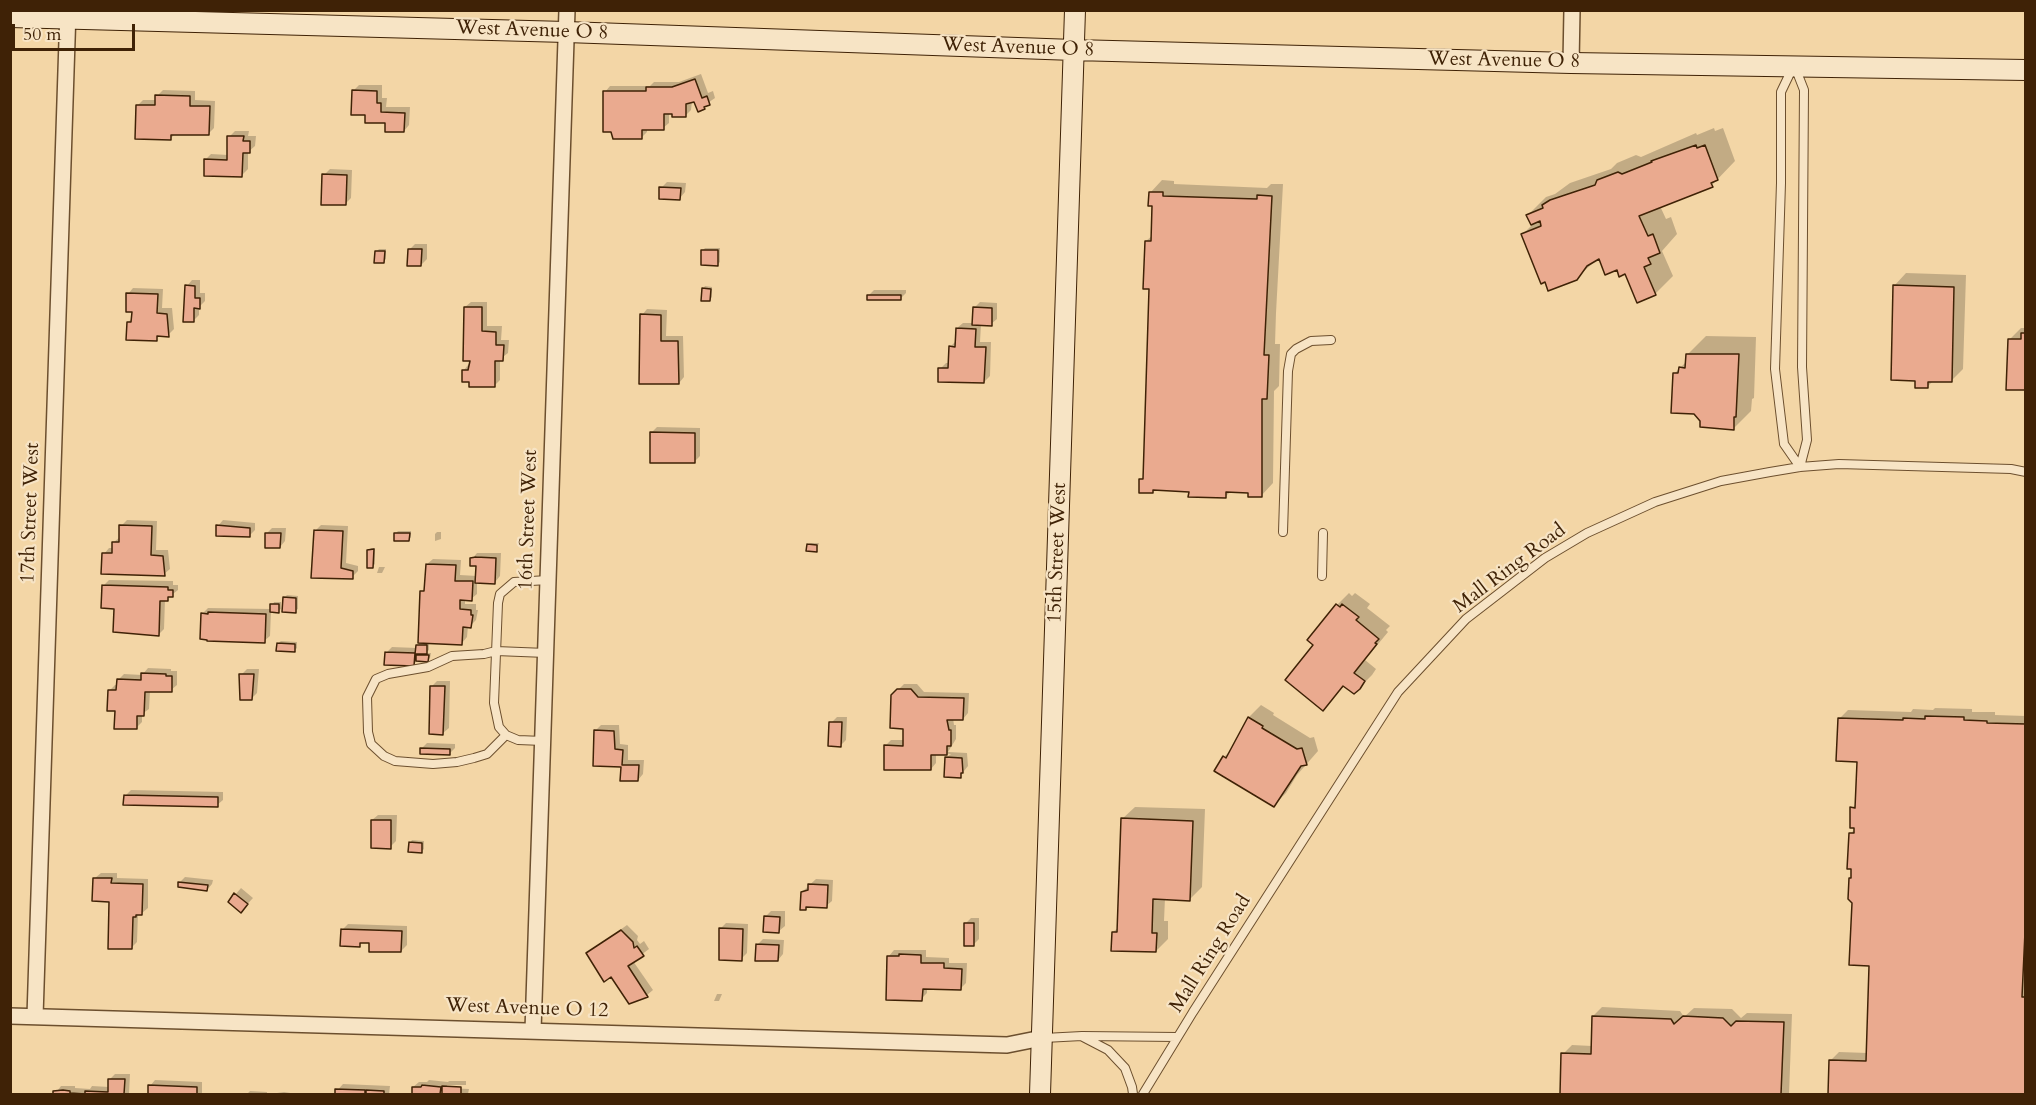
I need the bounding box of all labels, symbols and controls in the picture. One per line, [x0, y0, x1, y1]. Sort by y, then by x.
scale bar [15, 12, 138, 50]
street label: West Avenue O 8 [455, 16, 609, 46]
text: 50 m [23, 22, 62, 47]
street label: West Avenue O 8 [941, 33, 1095, 63]
street label: West Avenue O 8 [1427, 48, 1581, 74]
street label: 17th Street West [17, 442, 45, 584]
street label: 16th Street West [515, 449, 543, 591]
street label: 15th Street West [1044, 482, 1072, 624]
street label: Mall Ring Road [1449, 519, 1571, 619]
street label: Mall Ring Road [1165, 891, 1257, 1017]
street label: West Avenue O 12 [445, 994, 609, 1024]

